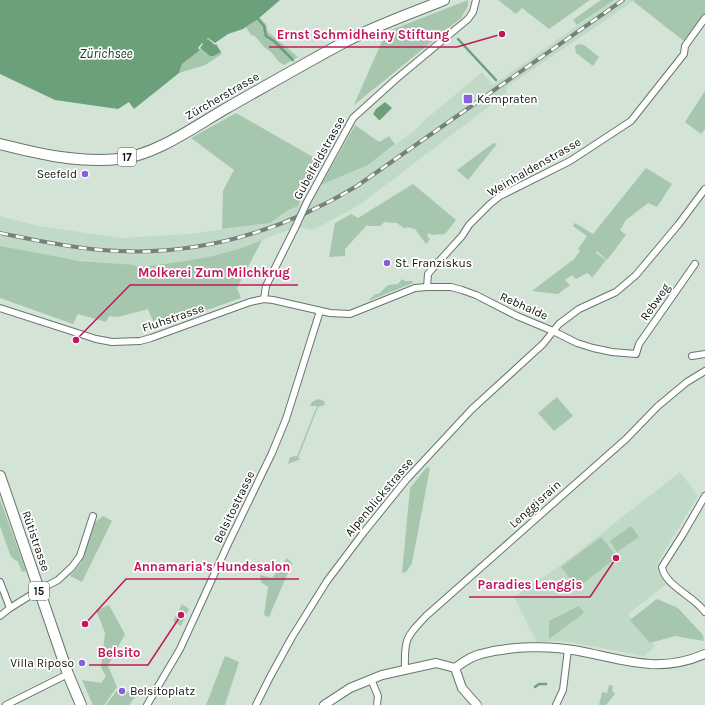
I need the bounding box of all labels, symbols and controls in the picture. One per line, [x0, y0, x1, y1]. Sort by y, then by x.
callout: Ernst Schmidheiny Stiftung [269, 22, 457, 47]
text: Ernst Schmidheiny Stiftung [277, 27, 450, 42]
water label: Zürichsee [79, 46, 133, 61]
street label: Zürcherstrasse [182, 69, 262, 123]
place label: Kempraten [477, 92, 538, 106]
marker: Kempraten [462, 93, 474, 105]
street label: Gubelfeldstrasse [290, 114, 348, 202]
street label: Weinhaldenstrasse [485, 135, 583, 199]
road number: 17 [118, 148, 136, 166]
place label: Seefeld [37, 167, 77, 181]
marker: Seefeld [80, 169, 90, 179]
place label: St. Franziskus [395, 256, 472, 270]
marker: St. Franziskus [382, 258, 392, 268]
callout: Molkerei Zum Milchkrug [130, 260, 298, 285]
text: Molkerei Zum Milchkrug [138, 265, 290, 280]
street label: Rebweg [637, 280, 673, 323]
street label: Rebhalde [498, 289, 550, 323]
street label: Fluhstrasse [140, 301, 206, 335]
street label: Alpenblickstrasse [342, 455, 416, 539]
street label: Belsitostrasse [211, 469, 257, 545]
street label: Lenggisrain [506, 477, 564, 531]
street label: Rütistrasse [19, 509, 53, 573]
callout: Annamaria’s Hundesalon [126, 554, 299, 579]
text: Annamaria’s Hundesalon [134, 559, 290, 574]
callout: Paradies Lenggis [469, 572, 590, 597]
text: Paradies Lenggis [478, 577, 583, 592]
road number: 15 [29, 582, 49, 600]
callout: Belsito [89, 640, 148, 665]
text: Belsito [98, 645, 140, 660]
place label: Villa Riposo [10, 656, 74, 670]
marker: Villa Riposo [77, 658, 87, 668]
place label: Belsitoplatz [130, 684, 195, 698]
marker: Belsitoplatz [117, 686, 127, 696]

